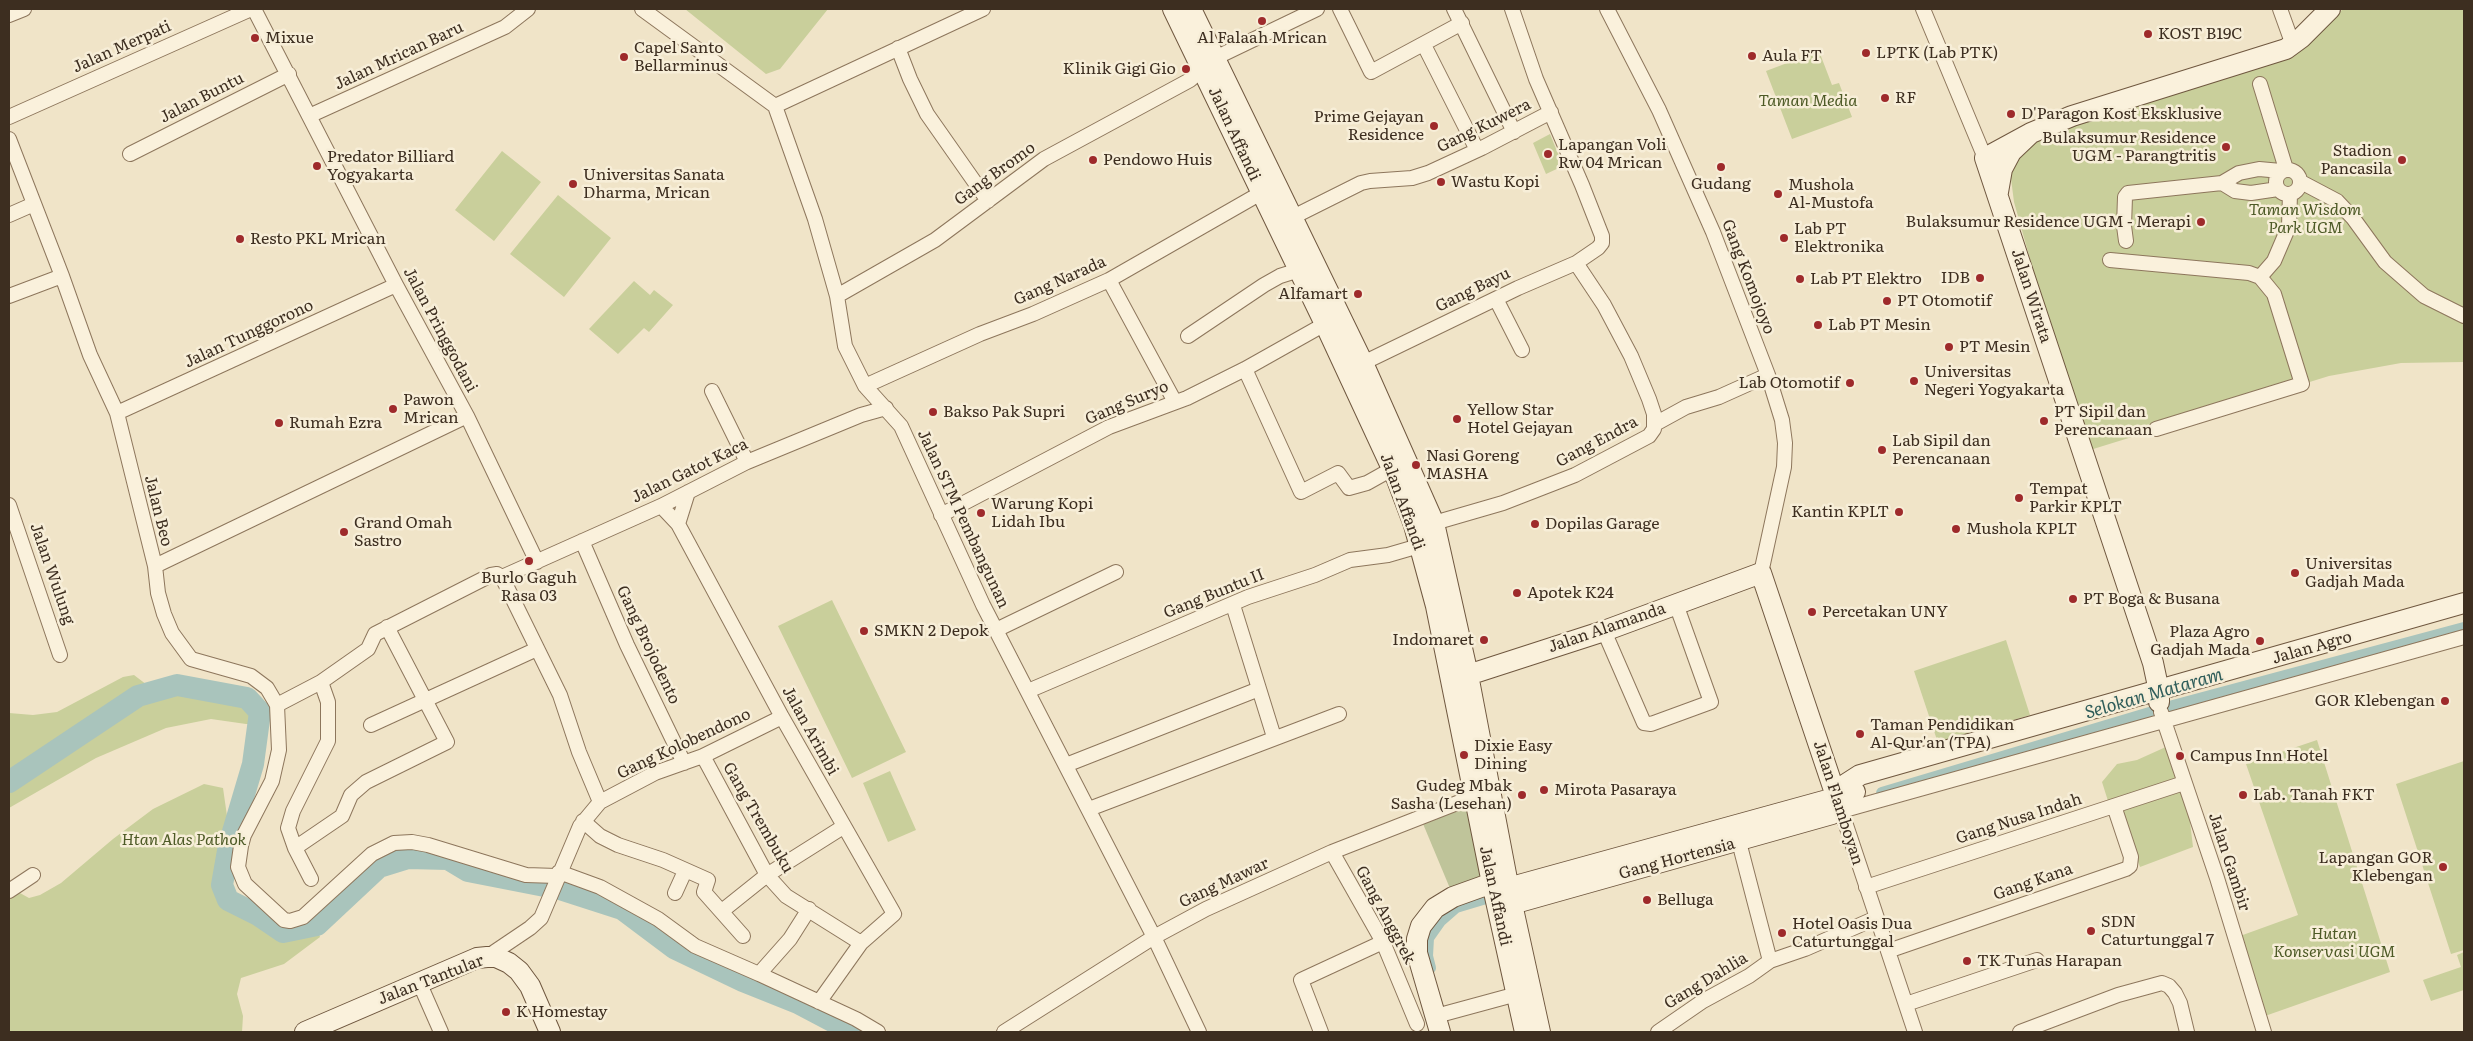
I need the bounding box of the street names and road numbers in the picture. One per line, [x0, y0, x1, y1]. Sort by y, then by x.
street label: Jalan Merpati [70, 17, 174, 77]
street label: Jalan Mrican Baru [331, 18, 467, 94]
street label: Jalan Buntu [157, 69, 247, 127]
street label: Jalan Affandi [1204, 84, 1264, 184]
street label: Gang Kuwera [1434, 95, 1534, 157]
street label: Gang Bromo [951, 138, 1039, 210]
street label: Gang Komojoyo [1717, 217, 1779, 337]
street label: Jalan Wirata [2007, 247, 2055, 345]
street label: Gang Narada [1011, 252, 1109, 310]
street label: Jalan Pringgodani [399, 264, 481, 396]
street label: Gang Bayu [1432, 264, 1514, 316]
street label: Jalan Tunggorono [182, 296, 316, 372]
street label: Gang Suryo [1083, 377, 1171, 429]
street label: Gang Endra [1553, 412, 1641, 472]
street label: Jalan STM Pembangunan [913, 427, 1013, 611]
street label: Jalan Gatot Kaca [629, 435, 751, 507]
street label: Jalan Affandi [1376, 451, 1428, 553]
street label: Jalan Beo [140, 473, 176, 549]
street label: Jalan Wulung [26, 521, 78, 627]
street label: Gang Buntu II [1161, 565, 1267, 623]
street label: Gang Brojodento [612, 583, 684, 707]
street label: Jalan Alamanda [1546, 599, 1668, 657]
street label: Jalan Agro [2270, 627, 2354, 669]
street label: Jalan Arimbi [778, 683, 842, 779]
street label: Gang Kolobendono [614, 705, 754, 783]
street label: Jalan Flamboyan [1809, 738, 1867, 868]
street label: Gang Trembuku [719, 759, 797, 877]
street label: Gang Nusa Indah [1954, 790, 2084, 848]
street label: Jalan Gambir [2204, 810, 2254, 914]
street label: Gang Hortensia [1617, 834, 1737, 884]
street label: Jalan Affandi [1475, 844, 1515, 948]
street label: Gang Mawar [1176, 854, 1272, 912]
street label: Gang Kana [1991, 859, 2075, 905]
street label: Gang Anggrek [1351, 863, 1419, 967]
street label: Gang Dahlia [1661, 949, 1751, 1013]
street label: Jalan Tantular [375, 951, 487, 1009]

